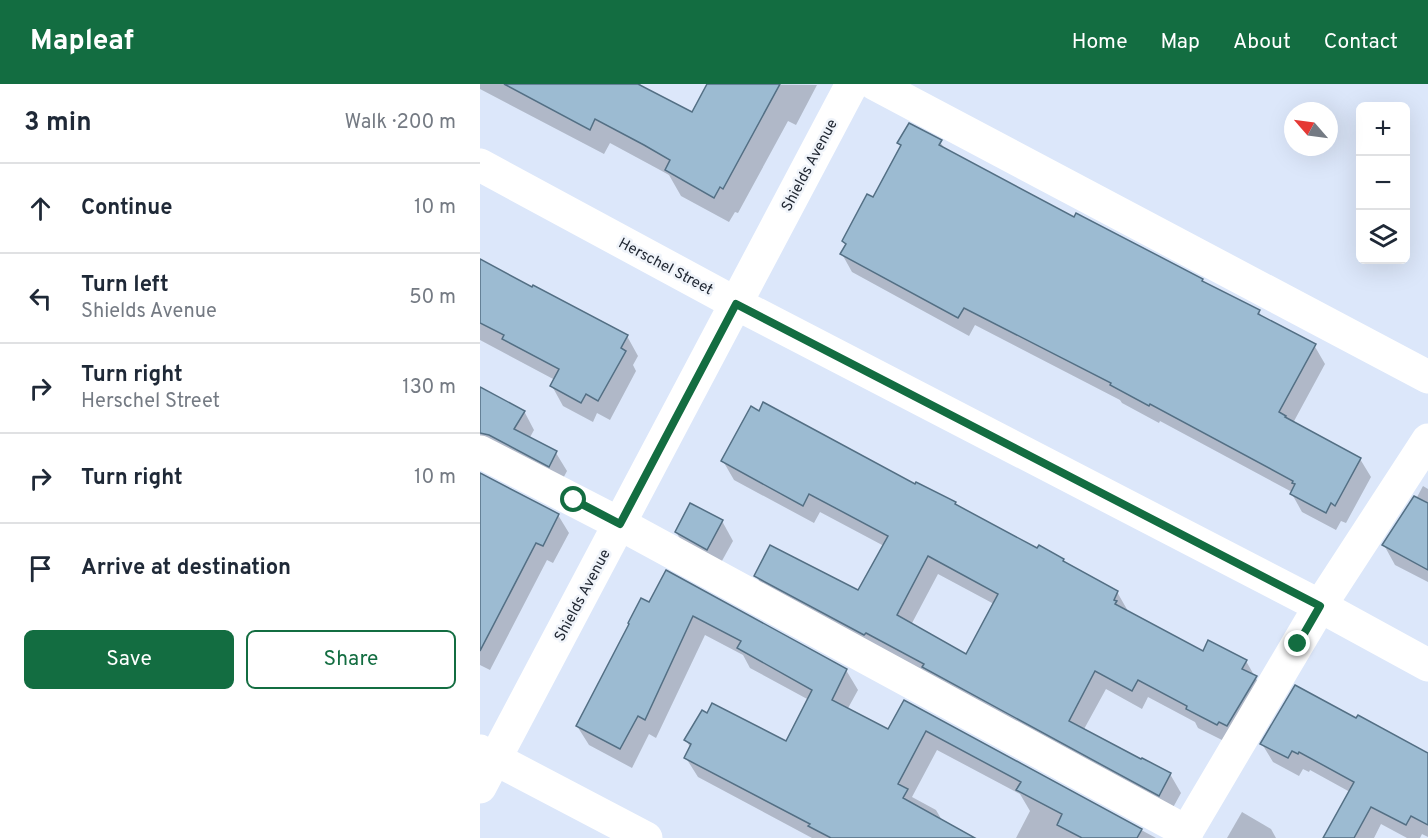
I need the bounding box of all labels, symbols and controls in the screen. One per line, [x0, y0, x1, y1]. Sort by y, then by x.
text: Mapleaf [30, 24, 134, 60]
text: Home [1072, 29, 1128, 56]
text: Map [1161, 29, 1200, 56]
text: About [1233, 29, 1291, 56]
text: Contact [1324, 29, 1398, 56]
north arrow [1284, 102, 1338, 156]
map controls [1356, 102, 1410, 264]
button: + [1356, 102, 1410, 156]
text: 3 min [24, 107, 92, 140]
text: Walk · 200 m [345, 110, 456, 136]
street label: Shields Avenue [778, 116, 843, 215]
button: − [1356, 156, 1410, 210]
icon: ahead [24, 192, 57, 225]
text: Continue [81, 195, 172, 222]
text: 10 m [414, 195, 456, 221]
button: layers [1356, 210, 1410, 264]
street label: Herschel Street [615, 234, 716, 300]
text: Turn left [81, 272, 169, 299]
icon: left [24, 282, 57, 315]
text: 50 m [409, 285, 456, 311]
text: Shields Avenue [81, 299, 217, 325]
text: Turn right [81, 362, 183, 389]
icon: right [24, 372, 57, 405]
text: 130 m [402, 375, 456, 401]
text: Herschel Street [81, 389, 220, 415]
icon: right [24, 462, 57, 495]
text: Turn right [81, 465, 183, 492]
text: 10 m [414, 465, 456, 491]
route start [560, 486, 586, 512]
street label: Shields Avenue [551, 546, 616, 645]
icon: arrive [24, 552, 57, 585]
text: Arrive at destination [81, 555, 291, 582]
button: Save [24, 630, 234, 689]
button: Share [246, 630, 456, 689]
route end [1284, 630, 1310, 656]

